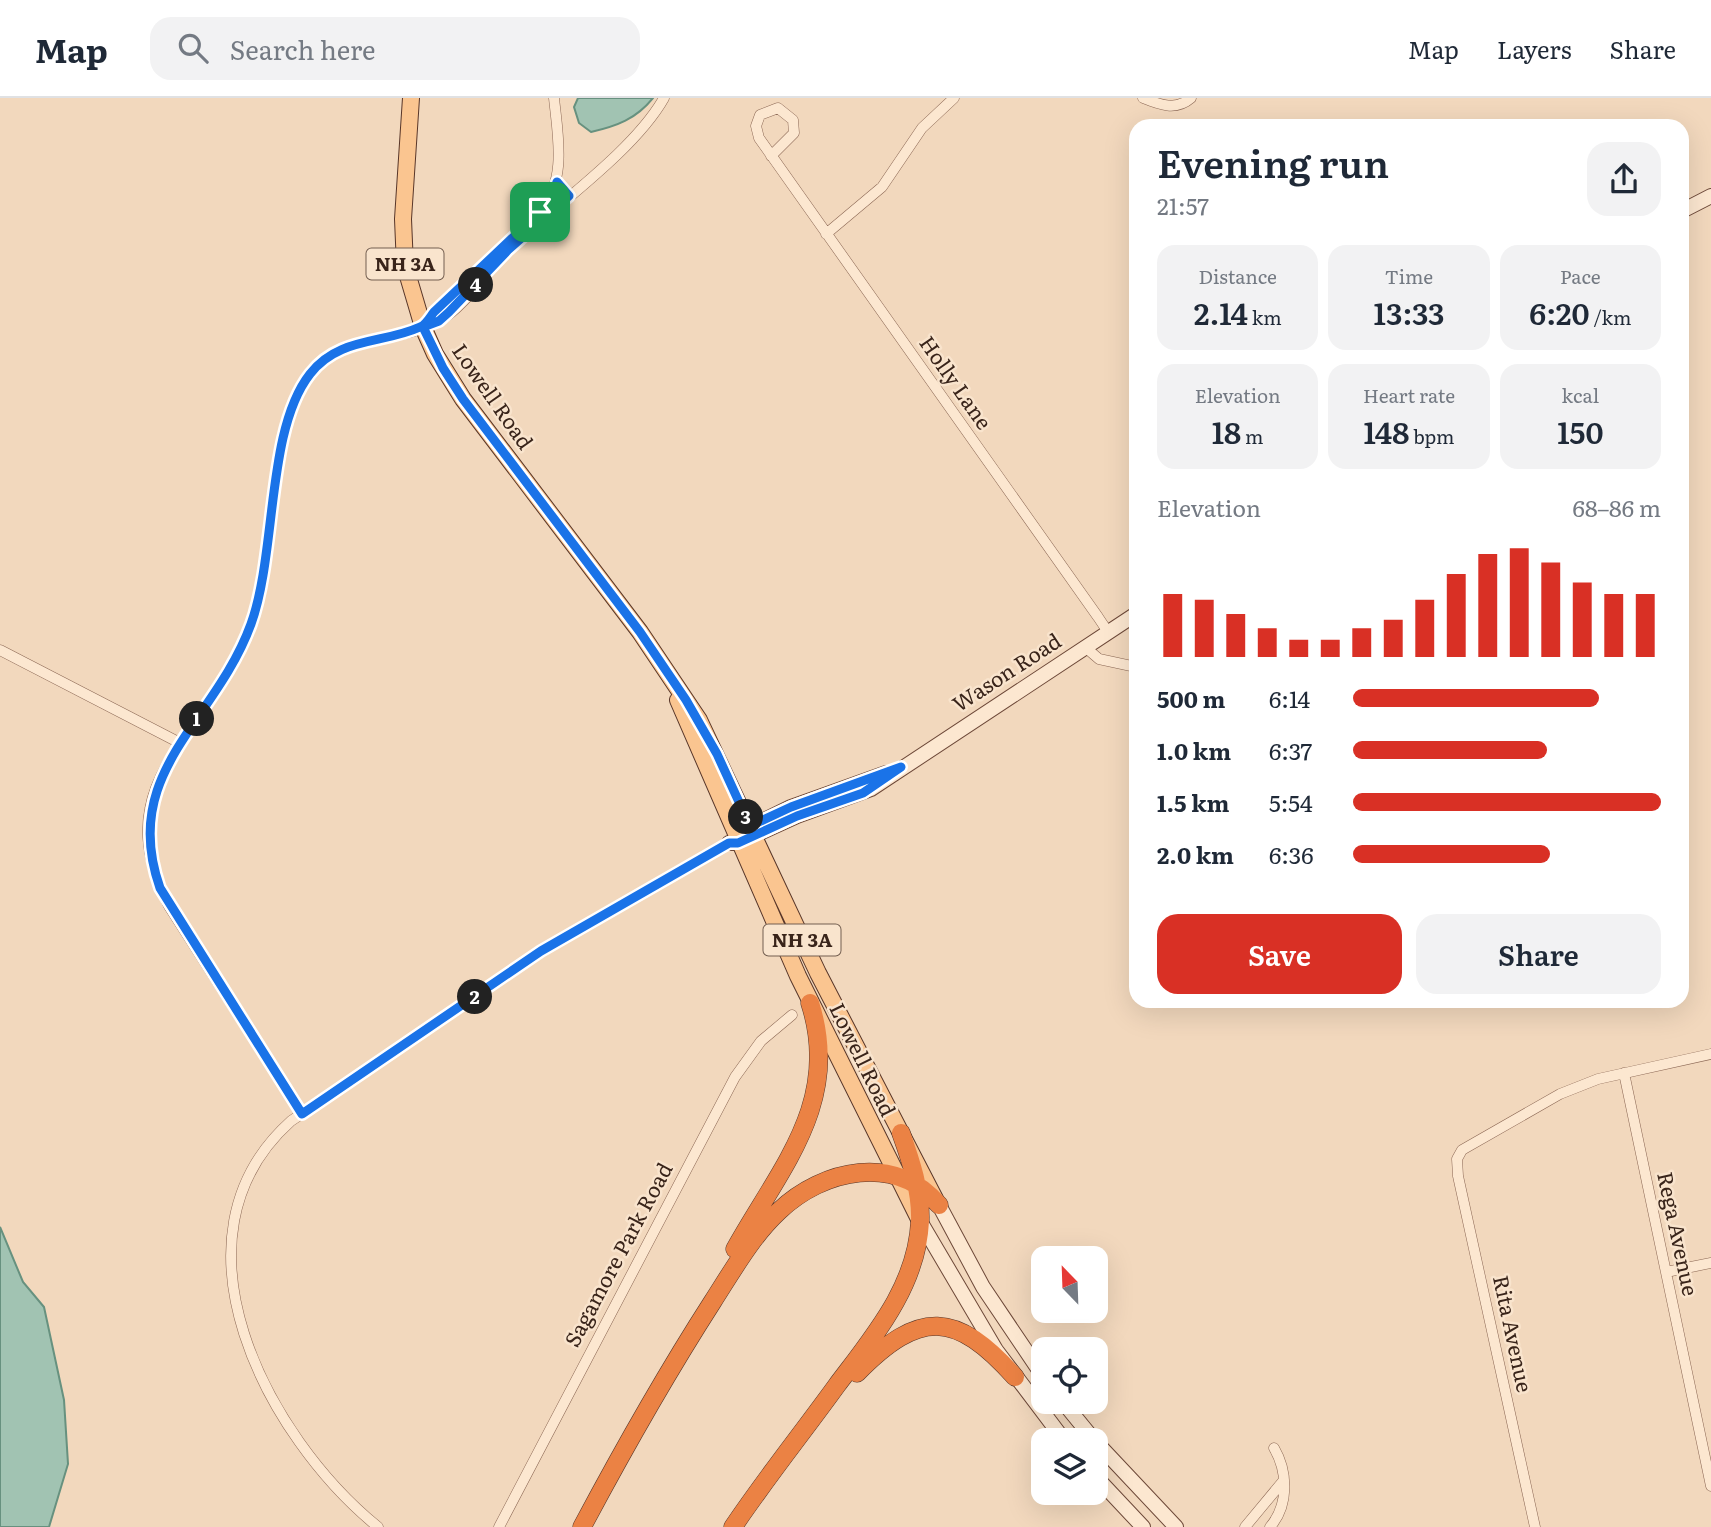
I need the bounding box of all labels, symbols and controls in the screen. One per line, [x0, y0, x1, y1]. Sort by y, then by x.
search box [150, 17, 640, 80]
text: Map [35, 24, 108, 73]
icon: search [174, 29, 212, 67]
text: Search here [230, 29, 376, 68]
text: Map [1408, 31, 1459, 66]
text: Layers [1497, 31, 1571, 66]
text: Share [1609, 31, 1676, 66]
text: Evening run [1157, 133, 1389, 190]
button: share [1587, 142, 1661, 216]
pin [510, 182, 570, 242]
text: 21:57 [1157, 188, 1209, 222]
icon: arrive [521, 193, 559, 231]
road number: NH 3A [366, 248, 444, 280]
text: Distance [1198, 262, 1277, 290]
text: Time [1385, 262, 1433, 290]
text: Pace [1560, 262, 1601, 290]
pin: 4 [458, 268, 494, 302]
text: 4 [470, 270, 481, 298]
text: 2.14 [1194, 290, 1248, 334]
text: 13:33 [1374, 290, 1444, 334]
text: 6:20 [1529, 290, 1590, 334]
text: km [1248, 303, 1282, 331]
text: /km [1590, 303, 1631, 331]
street label: Holly Lane [913, 328, 1001, 435]
street label: Lowell Road [446, 336, 542, 455]
text: Elevation [1195, 381, 1281, 409]
text: Heart rate [1363, 381, 1455, 409]
text: kcal [1562, 381, 1599, 409]
text: 18 [1212, 409, 1241, 453]
text: 148 [1364, 409, 1409, 453]
text: 150 [1557, 409, 1603, 453]
text: m [1241, 422, 1264, 450]
text: bpm [1409, 422, 1454, 450]
text: Elevation [1157, 490, 1261, 524]
text: 68–86 m [1573, 490, 1661, 524]
street label: Wason Road [945, 624, 1066, 718]
text: 500 m [1157, 681, 1225, 715]
text: 6:14 [1269, 681, 1310, 715]
pin: 1 [180, 702, 214, 736]
text: 1 [193, 704, 200, 732]
text: 1.0 km [1157, 733, 1231, 767]
text: 6:37 [1269, 733, 1312, 767]
text: 1.5 km [1157, 785, 1230, 819]
text: 5:54 [1269, 785, 1313, 819]
pin: 3 [728, 800, 764, 834]
text: 3 [740, 802, 751, 830]
text: 2.0 km [1157, 837, 1234, 871]
text: 6:36 [1269, 837, 1314, 871]
button: Save [1157, 914, 1402, 994]
button: Share [1416, 914, 1661, 994]
road number: NH 3A [764, 925, 840, 956]
pin: 2 [458, 979, 492, 1014]
text: 2 [469, 982, 480, 1010]
street label: Lowell Road [823, 997, 905, 1121]
street label: Sagamore Park Road [555, 1156, 679, 1351]
street label: Rega Avenue [1651, 1169, 1708, 1299]
north arrow [1031, 1246, 1108, 1323]
map controls [1031, 1246, 1108, 1505]
street label: Rita Avenue [1487, 1272, 1542, 1395]
button: locate [1031, 1337, 1108, 1414]
button: layers [1031, 1428, 1108, 1505]

